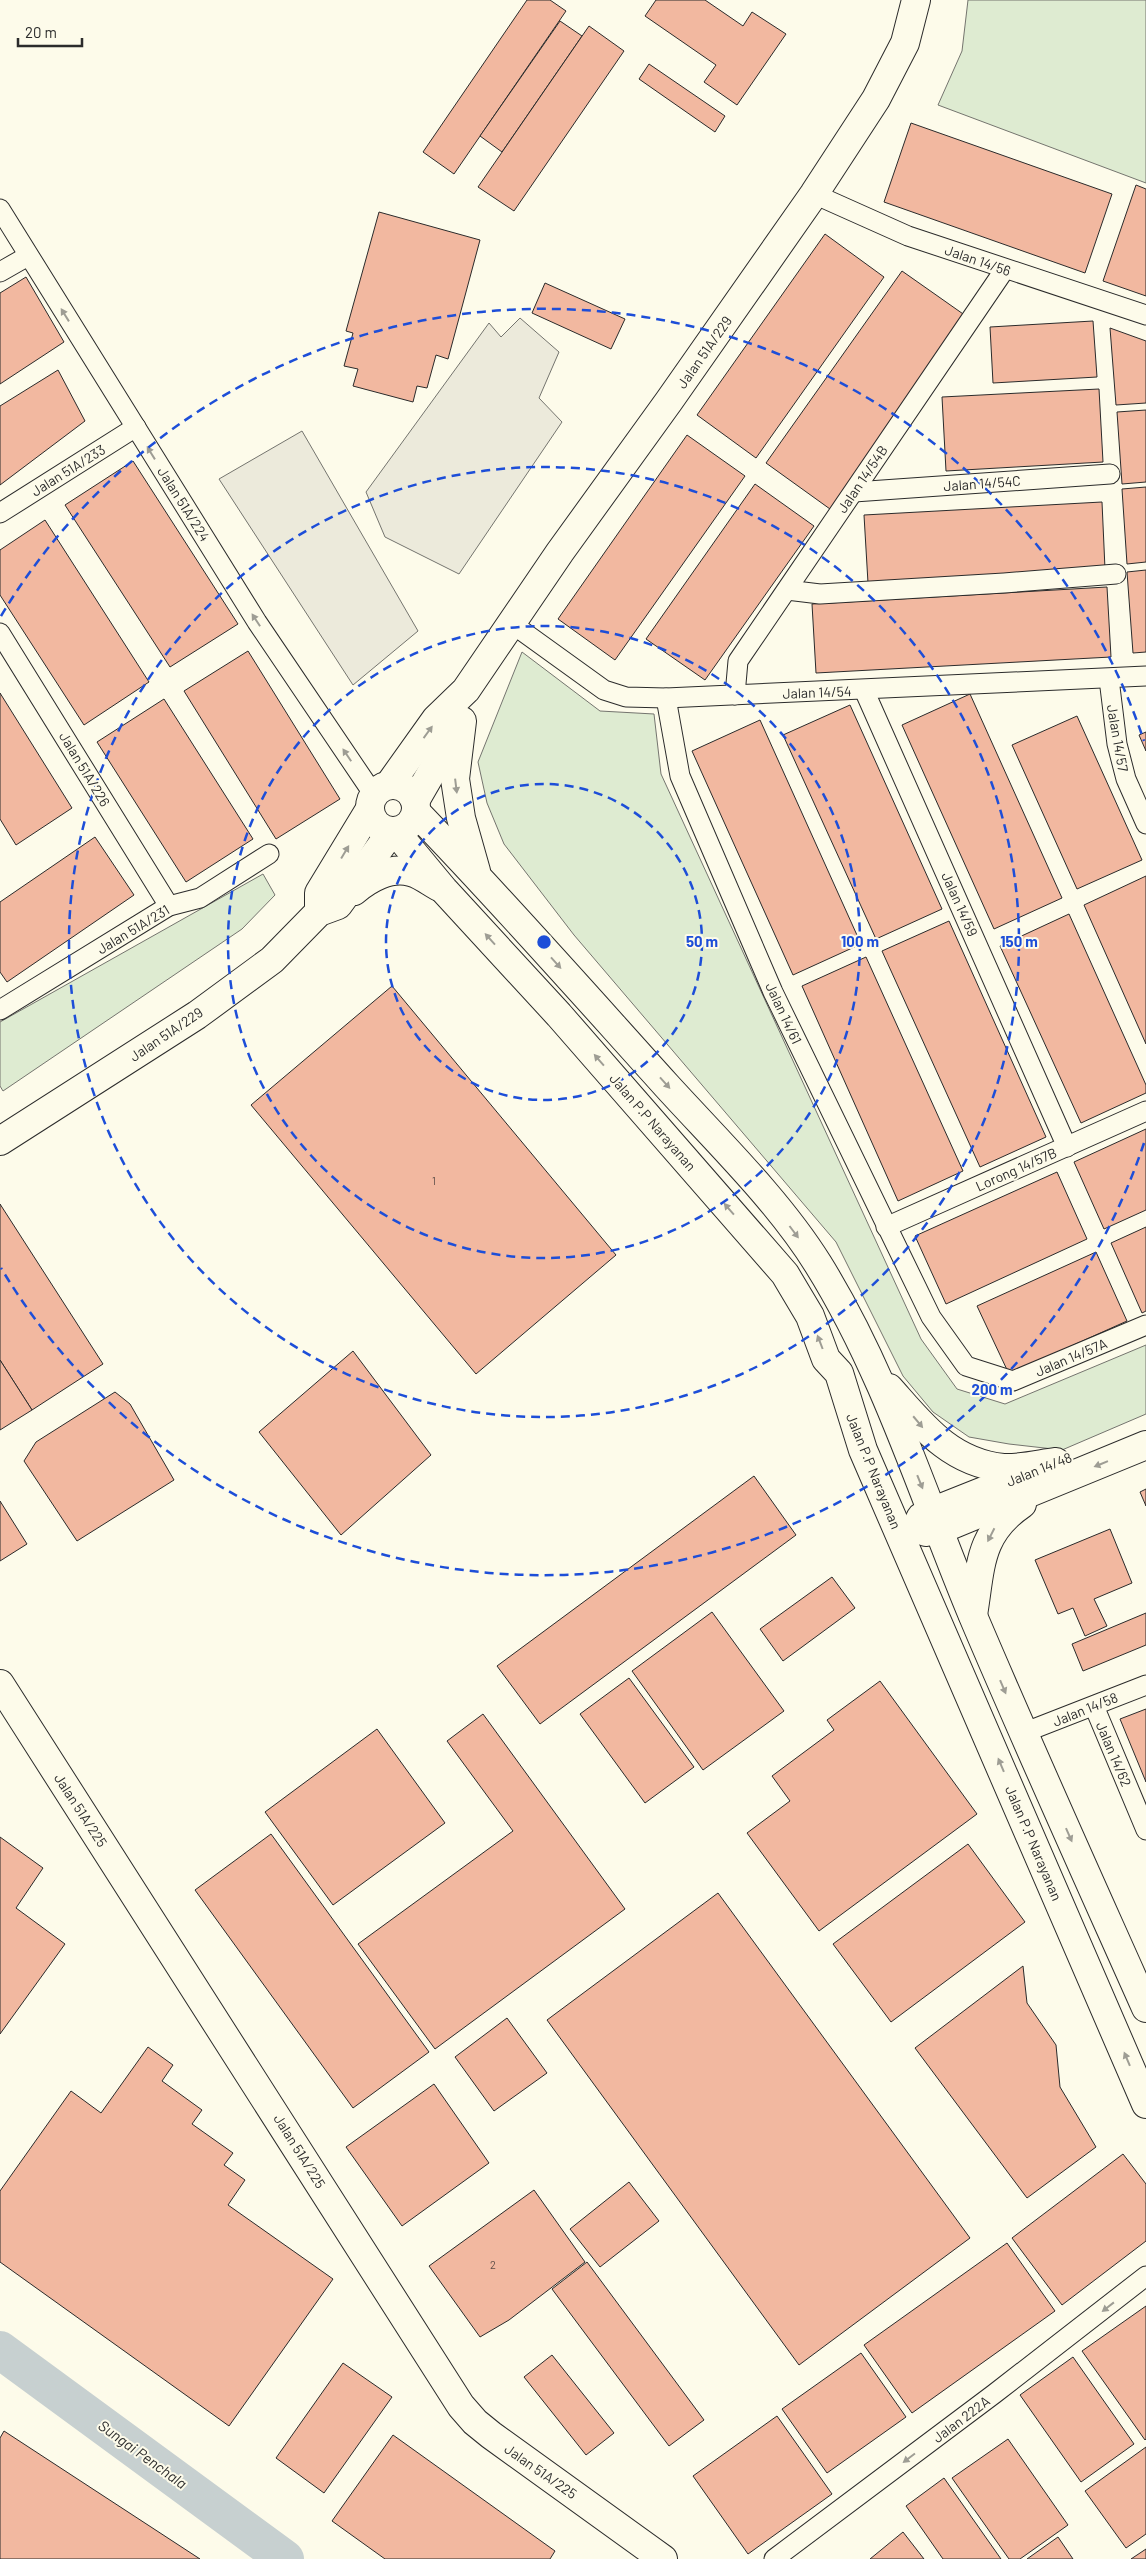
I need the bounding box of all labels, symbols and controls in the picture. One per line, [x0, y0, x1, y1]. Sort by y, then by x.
scale bar [18, 15, 81, 47]
text: 20 m [25, 23, 57, 41]
street label: Jalan 14/56 [943, 241, 1013, 279]
one-way arrow [61, 308, 70, 322]
street label: Jalan 51A/229 [673, 313, 735, 391]
street label: Jalan 51A/233 [28, 441, 108, 499]
street label: Jalan 14/54B [833, 442, 891, 516]
one-way arrow [147, 446, 156, 459]
street label: Jalan 51A/224 [154, 464, 214, 544]
street label: Jalan 14/54C [943, 472, 1021, 494]
one-way arrow [251, 614, 261, 627]
street label: Jalan 14/54 [782, 682, 852, 702]
street label: Jalan 14/57 [1104, 703, 1132, 773]
one-way arrow [422, 726, 433, 739]
street label: Jalan 51A/226 [56, 729, 114, 809]
one-way arrow [342, 748, 352, 762]
one-way arrow [453, 779, 461, 795]
one-way arrow [340, 845, 349, 858]
street label: Jalan 14/59 [938, 869, 982, 939]
street label: Jalan 51A/231 [94, 901, 172, 957]
text: 50 m [686, 932, 718, 950]
text: 100 m [841, 932, 879, 950]
text: 150 m [1000, 932, 1038, 950]
centre of rings [535, 933, 553, 951]
one-way arrow [484, 934, 496, 946]
one-way arrow [550, 956, 562, 968]
street label: Jalan 14/61 [762, 979, 806, 1047]
street label: Jalan 51A/229 [126, 1003, 206, 1065]
one-way arrow [593, 1054, 604, 1067]
street label: Jalan P.P Narayanan [606, 1070, 700, 1174]
one-way arrow [659, 1077, 671, 1089]
street label: Lorong 14/57B [973, 1144, 1059, 1194]
house number: 1 [432, 1174, 436, 1187]
one-way arrow [723, 1203, 735, 1215]
one-way arrow [789, 1225, 800, 1238]
one-way arrow [816, 1334, 823, 1349]
street label: Jalan 14/57A [1032, 1334, 1110, 1380]
text: 200 m [971, 1380, 1013, 1398]
street label: Jalan P.P Narayanan [843, 1411, 905, 1531]
one-way arrow [913, 1416, 924, 1429]
street label: Jalan 14/48 [1004, 1448, 1074, 1490]
one-way arrow [1093, 1460, 1108, 1468]
one-way arrow [916, 1475, 924, 1489]
one-way arrow [987, 1528, 995, 1542]
one-way arrow [1000, 1680, 1008, 1694]
street label: Jalan 14/58 [1050, 1688, 1120, 1730]
street label: Jalan 14/62 [1093, 1719, 1135, 1789]
one-way arrow [996, 1758, 1004, 1772]
street label: Jalan 51A/225 [51, 1770, 111, 1850]
street label: Jalan P.P Narayanan [1002, 1783, 1066, 1903]
one-way arrow [1065, 1828, 1073, 1842]
one-way arrow [1122, 2052, 1130, 2066]
street label: Jalan 51A/225 [270, 2111, 330, 2191]
house number: 2 [490, 2258, 496, 2271]
one-way arrow [1102, 2301, 1115, 2312]
street label: Jalan 222A [929, 2392, 993, 2446]
water label: Sungai Penchala [95, 2416, 191, 2492]
street label: Jalan 51A/225 [502, 2440, 580, 2502]
one-way arrow [902, 2453, 916, 2463]

